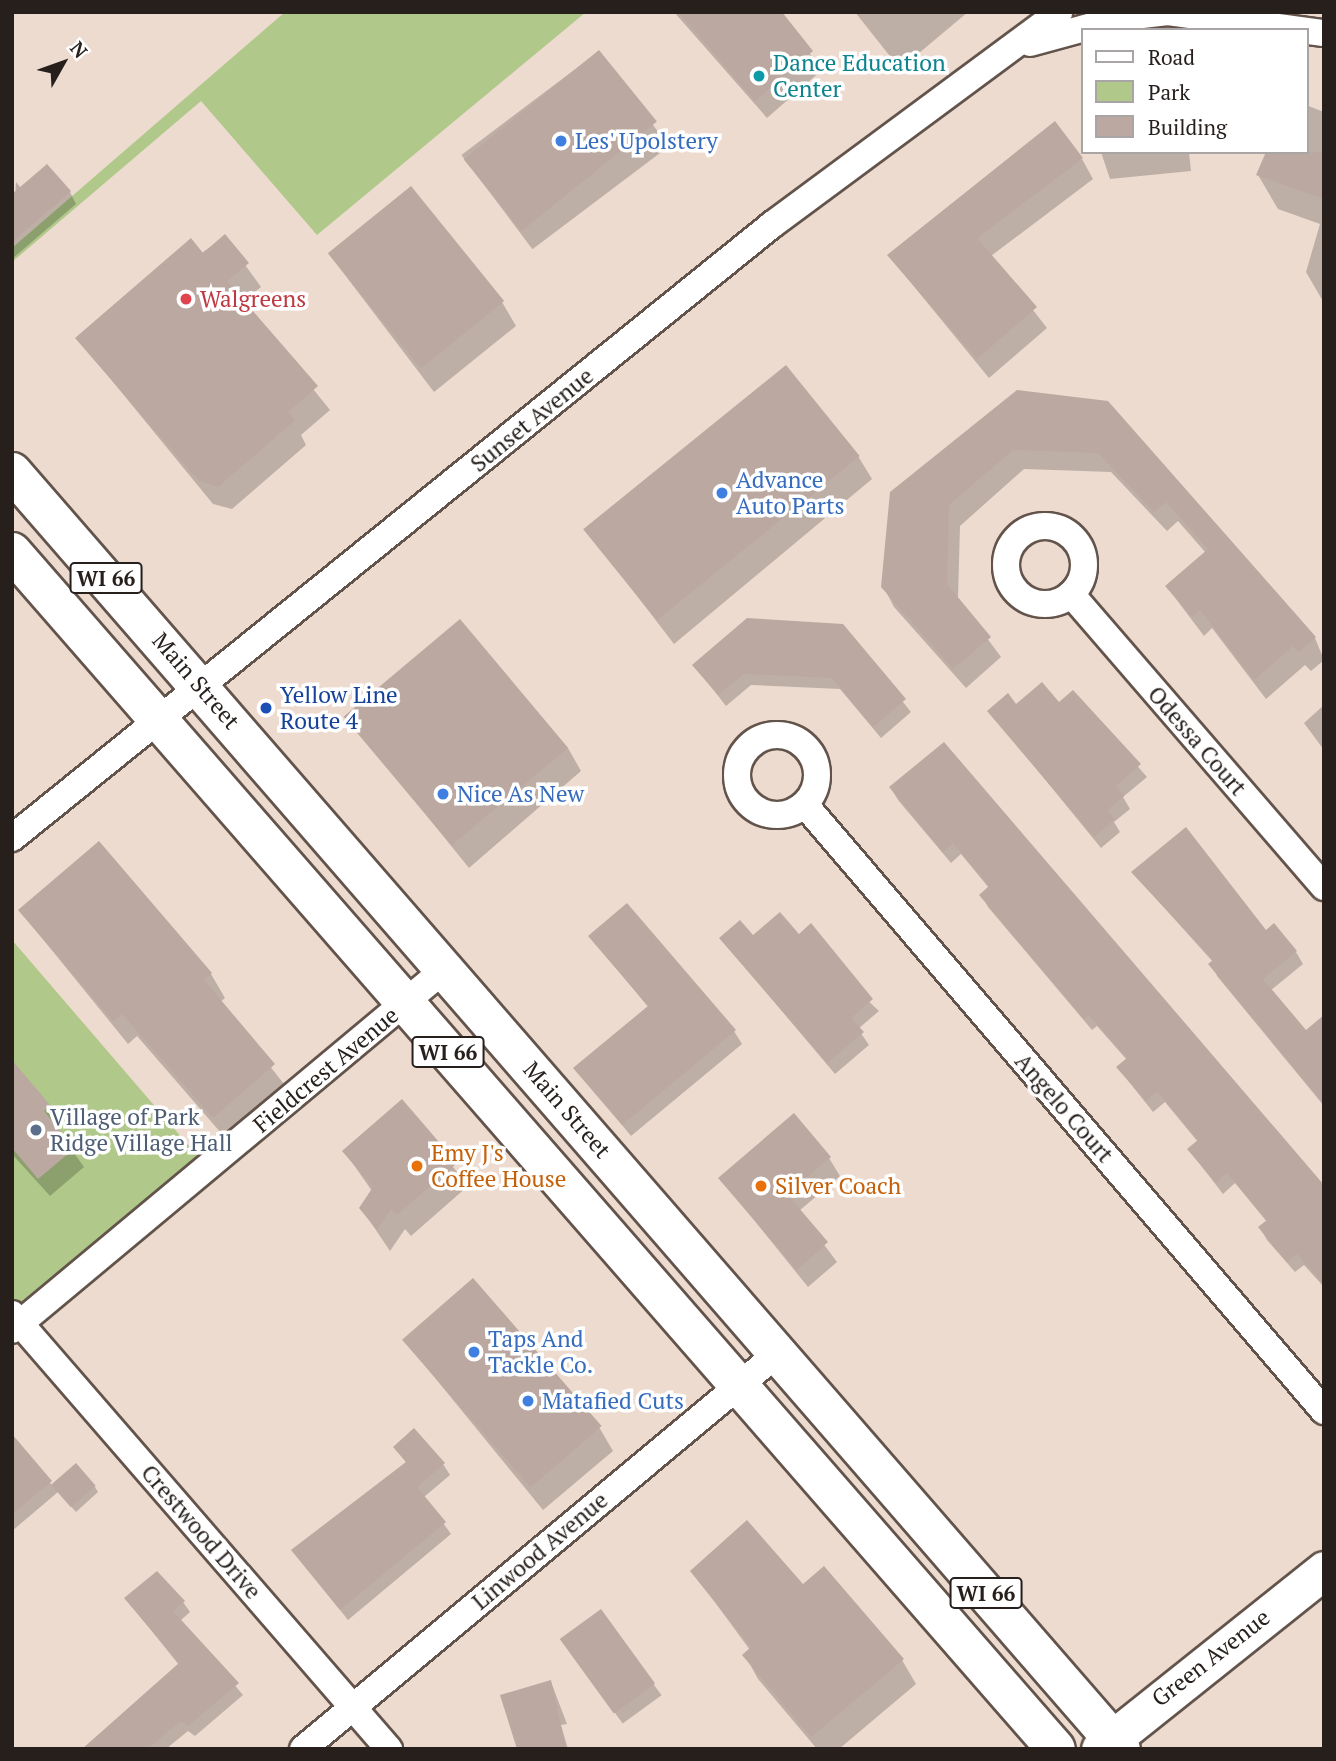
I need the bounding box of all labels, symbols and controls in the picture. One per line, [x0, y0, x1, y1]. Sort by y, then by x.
north arrow [28, 28, 98, 98]
legend [1080, 28, 1308, 154]
text: N [65, 36, 94, 63]
text: Road [1148, 43, 1195, 71]
place label: Dance Education Center [773, 49, 946, 103]
marker: Dance Education Center [751, 68, 767, 84]
text: Park [1148, 78, 1190, 106]
text: Building [1148, 113, 1227, 141]
place label: Les' Upolstery [575, 127, 719, 155]
marker: Les' Upolstery [553, 133, 569, 149]
place label: Walgreens [200, 285, 306, 313]
marker: Walgreens [178, 291, 194, 307]
street label: Sunset Avenue [465, 362, 599, 478]
place label: Advance Auto Parts [736, 466, 844, 520]
marker: Advance Auto Parts [714, 485, 730, 501]
road number: WI 66 [69, 560, 143, 596]
street label: Main Street [147, 627, 245, 735]
place label: Yellow Line Route 4 [280, 681, 398, 735]
street label: Odessa Court [1142, 681, 1252, 801]
marker: Yellow Line Route 4 [258, 700, 274, 716]
place label: Nice As New [457, 780, 585, 808]
marker: Nice As New [435, 786, 451, 802]
street label: Fieldcrest Avenue [248, 1001, 404, 1139]
road number: WI 66 [411, 1034, 485, 1070]
street label: Angelo Court [1009, 1048, 1119, 1168]
street label: Main Street [518, 1056, 616, 1164]
place label: Village of Park Ridge Village Hall [50, 1103, 233, 1157]
marker: Village of Park Ridge Village Hall [28, 1122, 44, 1138]
place label: Emy J's Coffee House [431, 1139, 566, 1193]
marker: Emy J's Coffee House [409, 1158, 425, 1174]
place label: Silver Coach [775, 1172, 901, 1200]
marker: Silver Coach [753, 1178, 769, 1194]
place label: Taps And Tackle Co. [488, 1325, 593, 1379]
marker: Taps And Tackle Co. [466, 1344, 482, 1360]
place label: Matafied Cuts [542, 1387, 684, 1415]
marker: Matafied Cuts [520, 1393, 536, 1409]
street label: Crestwood Drive [135, 1459, 267, 1605]
street label: Linwood Avenue [466, 1486, 614, 1616]
road number: WI 66 [949, 1576, 1023, 1610]
street label: Green Avenue [1146, 1603, 1276, 1713]

